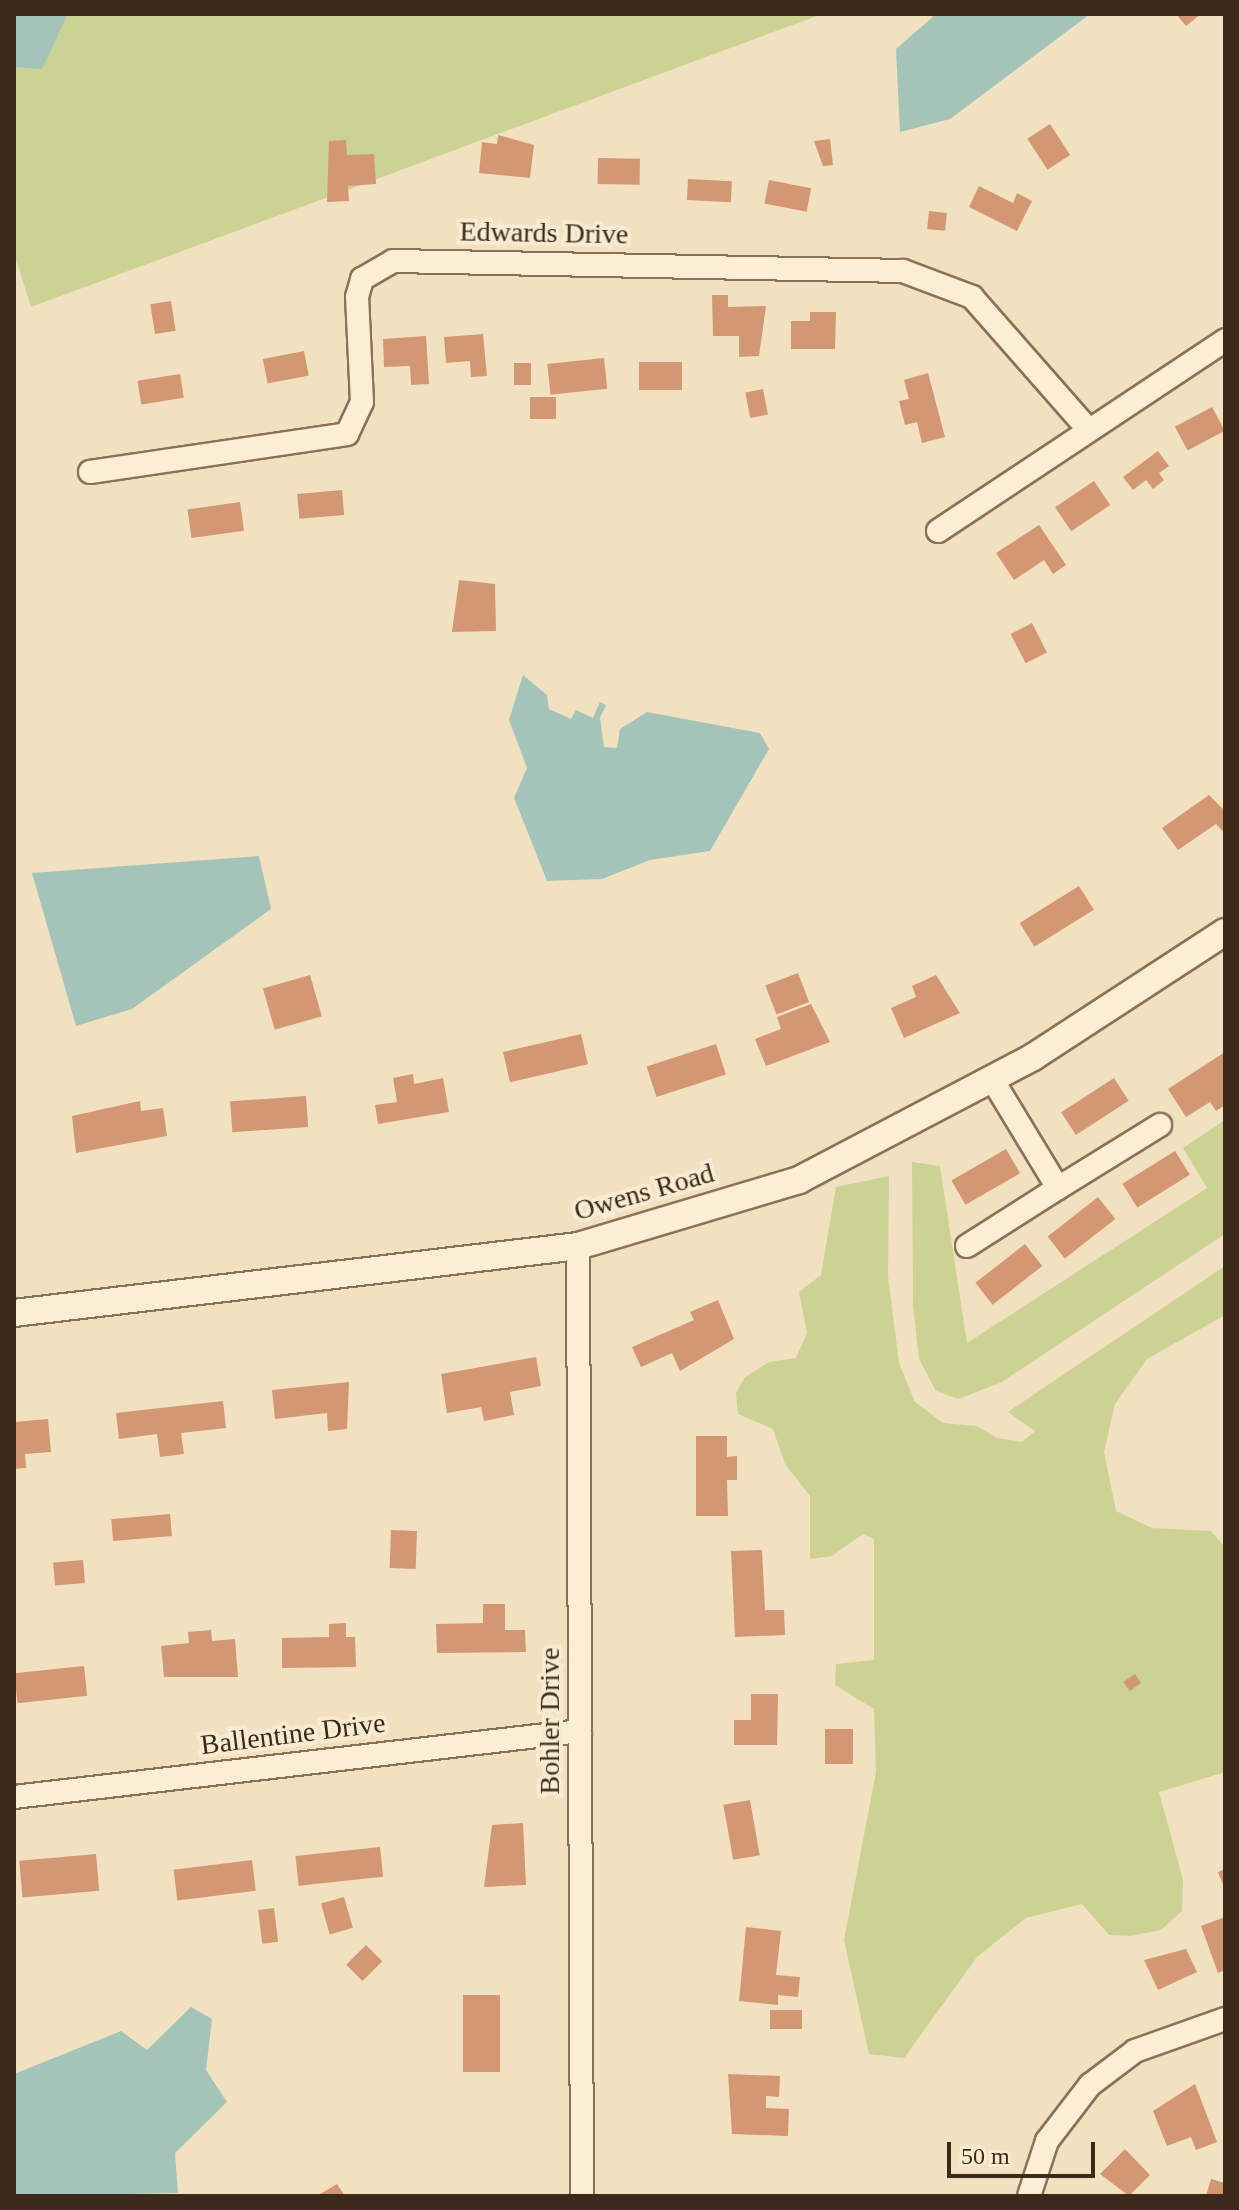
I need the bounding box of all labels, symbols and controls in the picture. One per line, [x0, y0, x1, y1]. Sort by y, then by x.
street label: Edwards Drive [459, 215, 629, 251]
street label: Owens Road [570, 1156, 718, 1228]
street label: Bohler Drive [533, 1648, 567, 1794]
street label: Ballentine Drive [199, 1706, 387, 1762]
scale bar [951, 2126, 1099, 2176]
text: 50 m [961, 2143, 1010, 2169]

